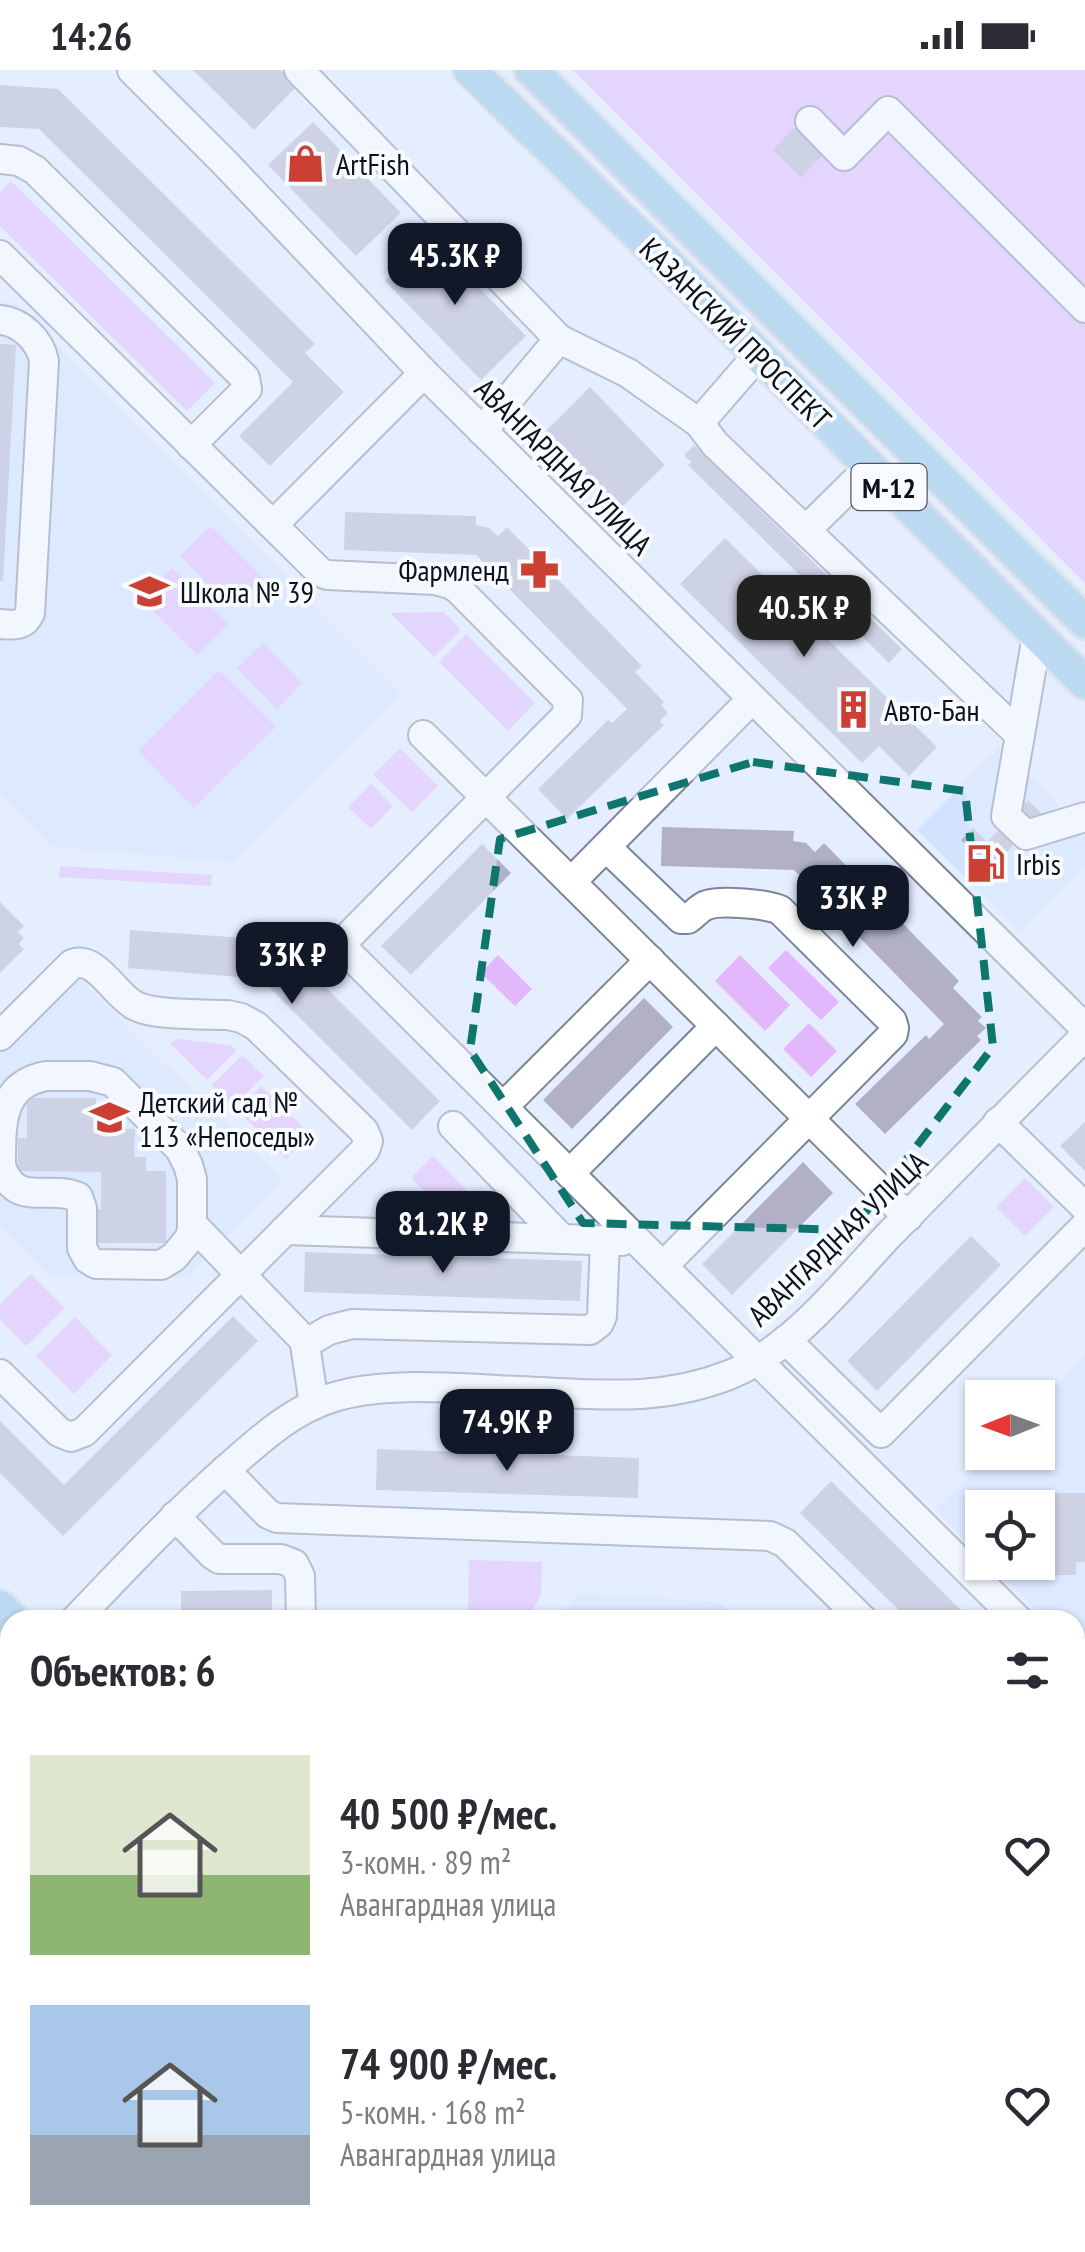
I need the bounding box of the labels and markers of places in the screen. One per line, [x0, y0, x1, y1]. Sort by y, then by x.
shop icon: ArtFish [285, 142, 327, 184]
place label: ArtFish [336, 144, 410, 183]
pin: 45.3K ₽ [363, 223, 547, 308]
pharmacy icon: Фармленд [518, 548, 560, 590]
place label: Фармленд [399, 550, 509, 589]
school or university icon: Школа № 39 [129, 570, 171, 612]
place label: Школа № 39 [180, 572, 314, 611]
pin: 40.5K ₽ [712, 575, 896, 660]
building icon: Авто-Бан [833, 688, 875, 730]
place label: Авто-Бан [884, 690, 980, 729]
fuel station icon: Irbis [965, 842, 1007, 884]
place label: Irbis [1016, 844, 1061, 883]
pin: 33K ₽ [783, 865, 923, 950]
pin: 33K ₽ [222, 922, 362, 1007]
place label: Детский сад № 113 «Непоседы» [139, 1082, 315, 1155]
school or university icon: Детский сад № 113 «Непоседы» [88, 1097, 130, 1139]
pin: 81.2K ₽ [351, 1191, 535, 1276]
pin: 74.9K ₽ [415, 1389, 599, 1474]

